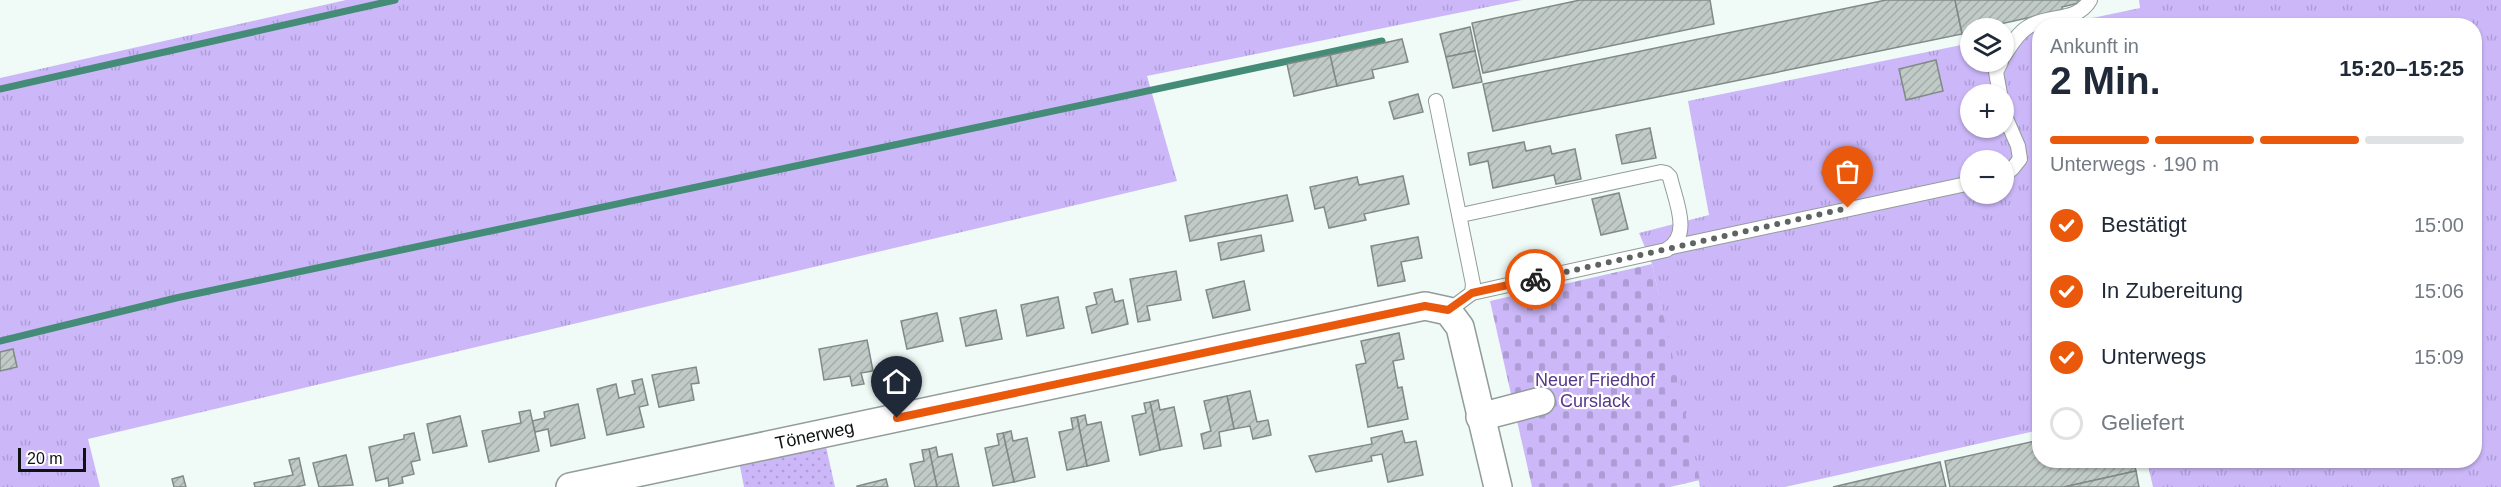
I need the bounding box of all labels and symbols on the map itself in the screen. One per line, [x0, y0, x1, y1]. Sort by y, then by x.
pin [1822, 146, 1873, 208]
courier [1505, 249, 1565, 309]
pin [871, 356, 922, 418]
park label: Neuer Friedhof Curslack [1535, 370, 1656, 411]
street label: Tönerweg [773, 417, 856, 453]
scale bar [18, 445, 86, 472]

